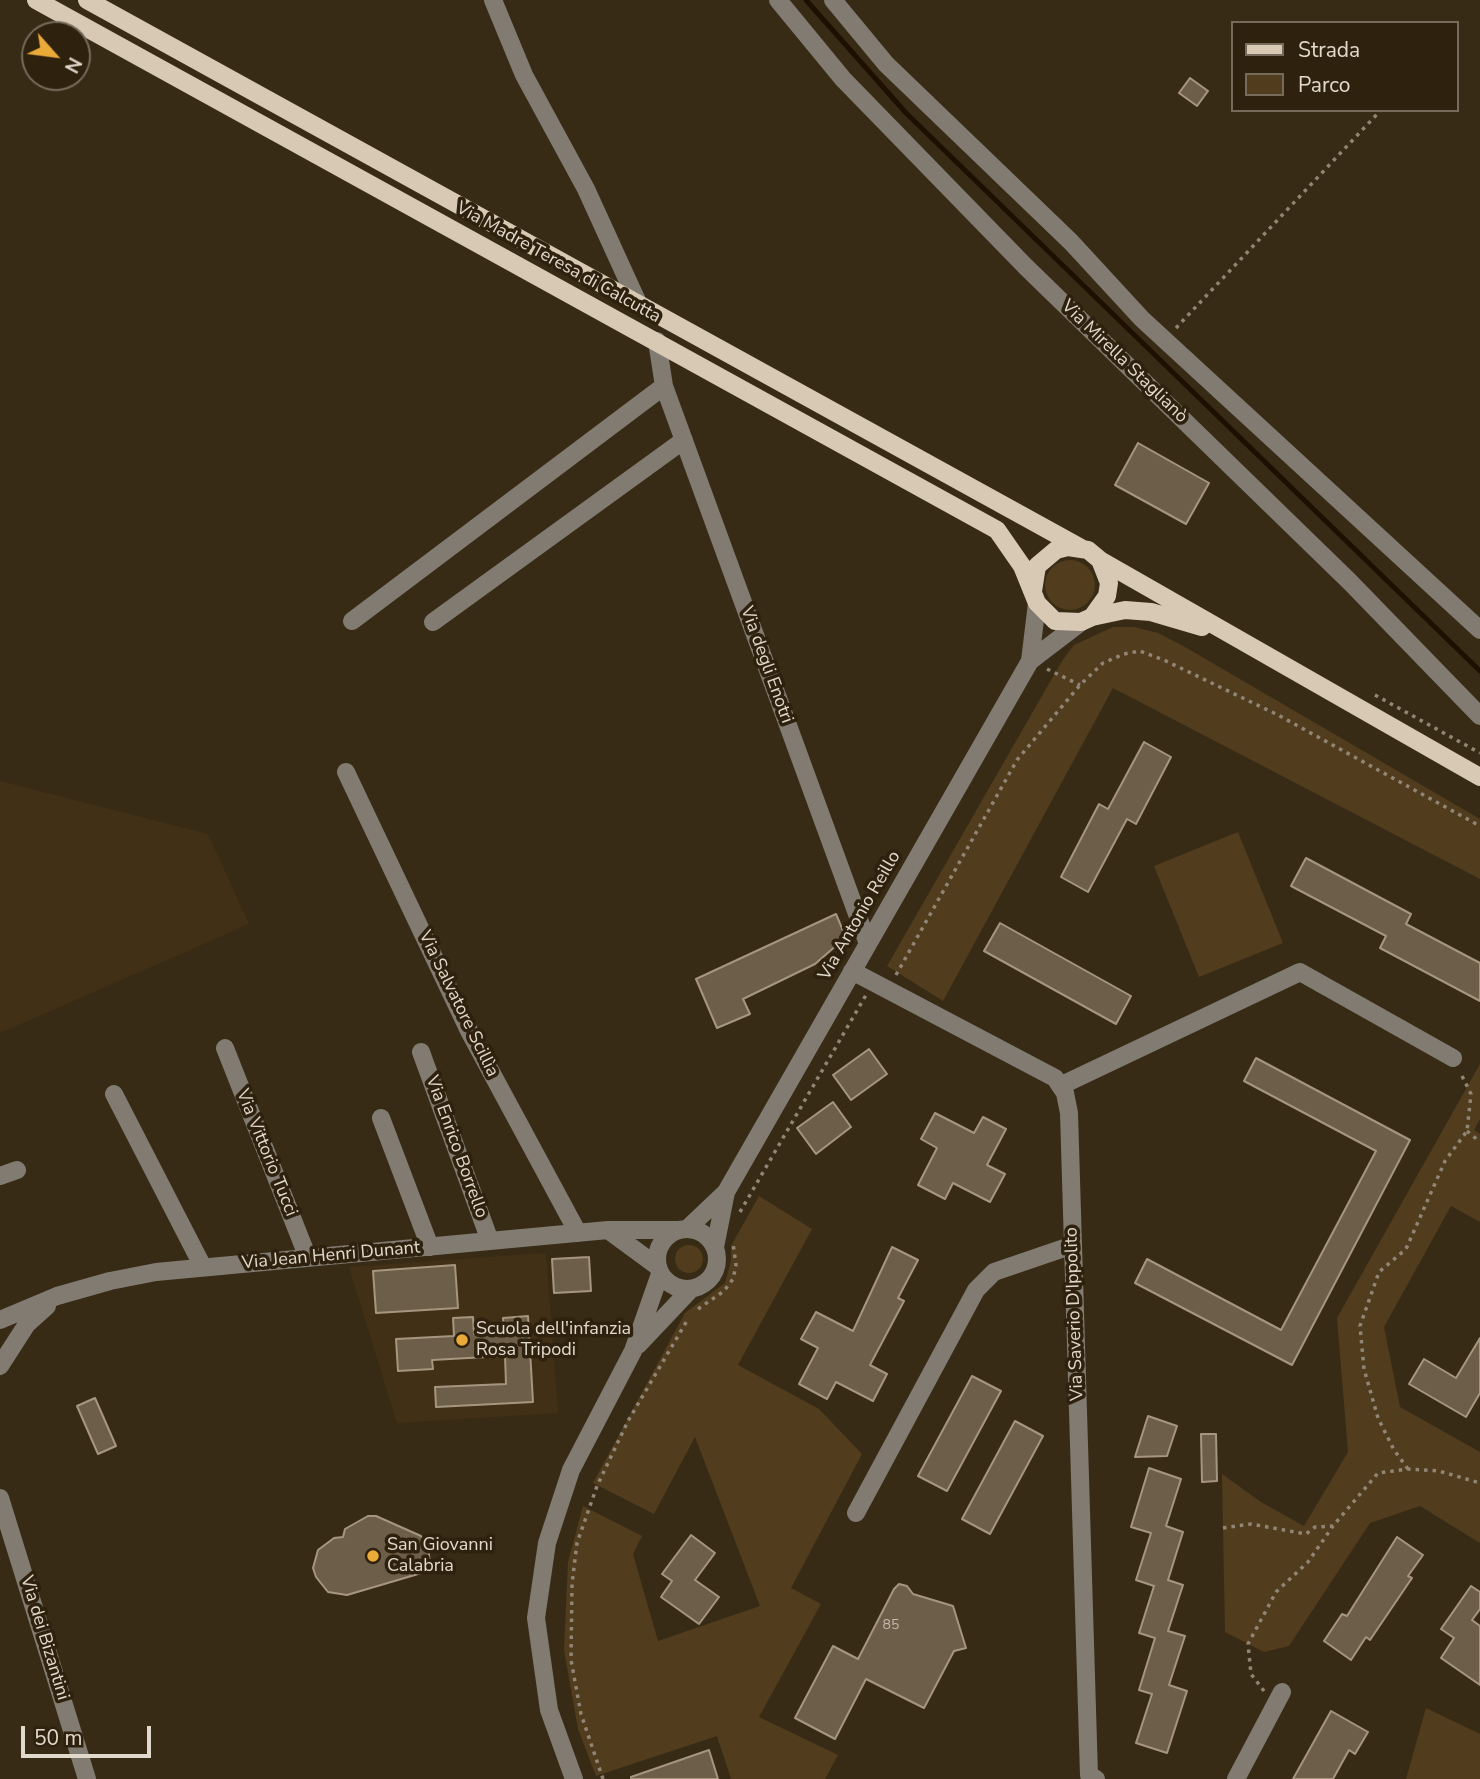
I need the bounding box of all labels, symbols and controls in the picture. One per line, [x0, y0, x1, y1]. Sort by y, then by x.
north arrow [21, 21, 91, 91]
legend [1232, 21, 1459, 112]
text: Strada [1298, 36, 1360, 64]
text: N [58, 53, 88, 77]
text: Parco [1298, 71, 1351, 99]
street label: Via Madre Teresa di Calcutta [452, 198, 664, 328]
street label: Via Mirella Staglianò [1056, 296, 1192, 428]
street label: Via degli Enotri [735, 603, 797, 727]
street label: Via Antonio Reillo [814, 848, 906, 984]
street label: Via Salvatore Scillìa [413, 927, 503, 1081]
street label: Via Enrico Borrello [420, 1073, 492, 1221]
street label: Via Vittorio Tucci [231, 1086, 301, 1220]
street label: Via Saverio D'Ippolito [1061, 1227, 1089, 1401]
street label: Via Jean Henri Dunant [241, 1237, 421, 1275]
place label: Scuola dell'infanzia Rosa Tripodi [476, 1319, 631, 1362]
marker: Scuola dell'infanzia Rosa Tripodi [454, 1332, 470, 1348]
place label: San Giovanni Calabria [387, 1535, 493, 1578]
marker: San Giovanni Calabria [365, 1548, 381, 1564]
street label: Via dei Bizantini [15, 1573, 73, 1703]
house number: 85 [883, 1618, 899, 1634]
scale bar [24, 1712, 154, 1756]
text: 50 m [34, 1724, 83, 1752]

